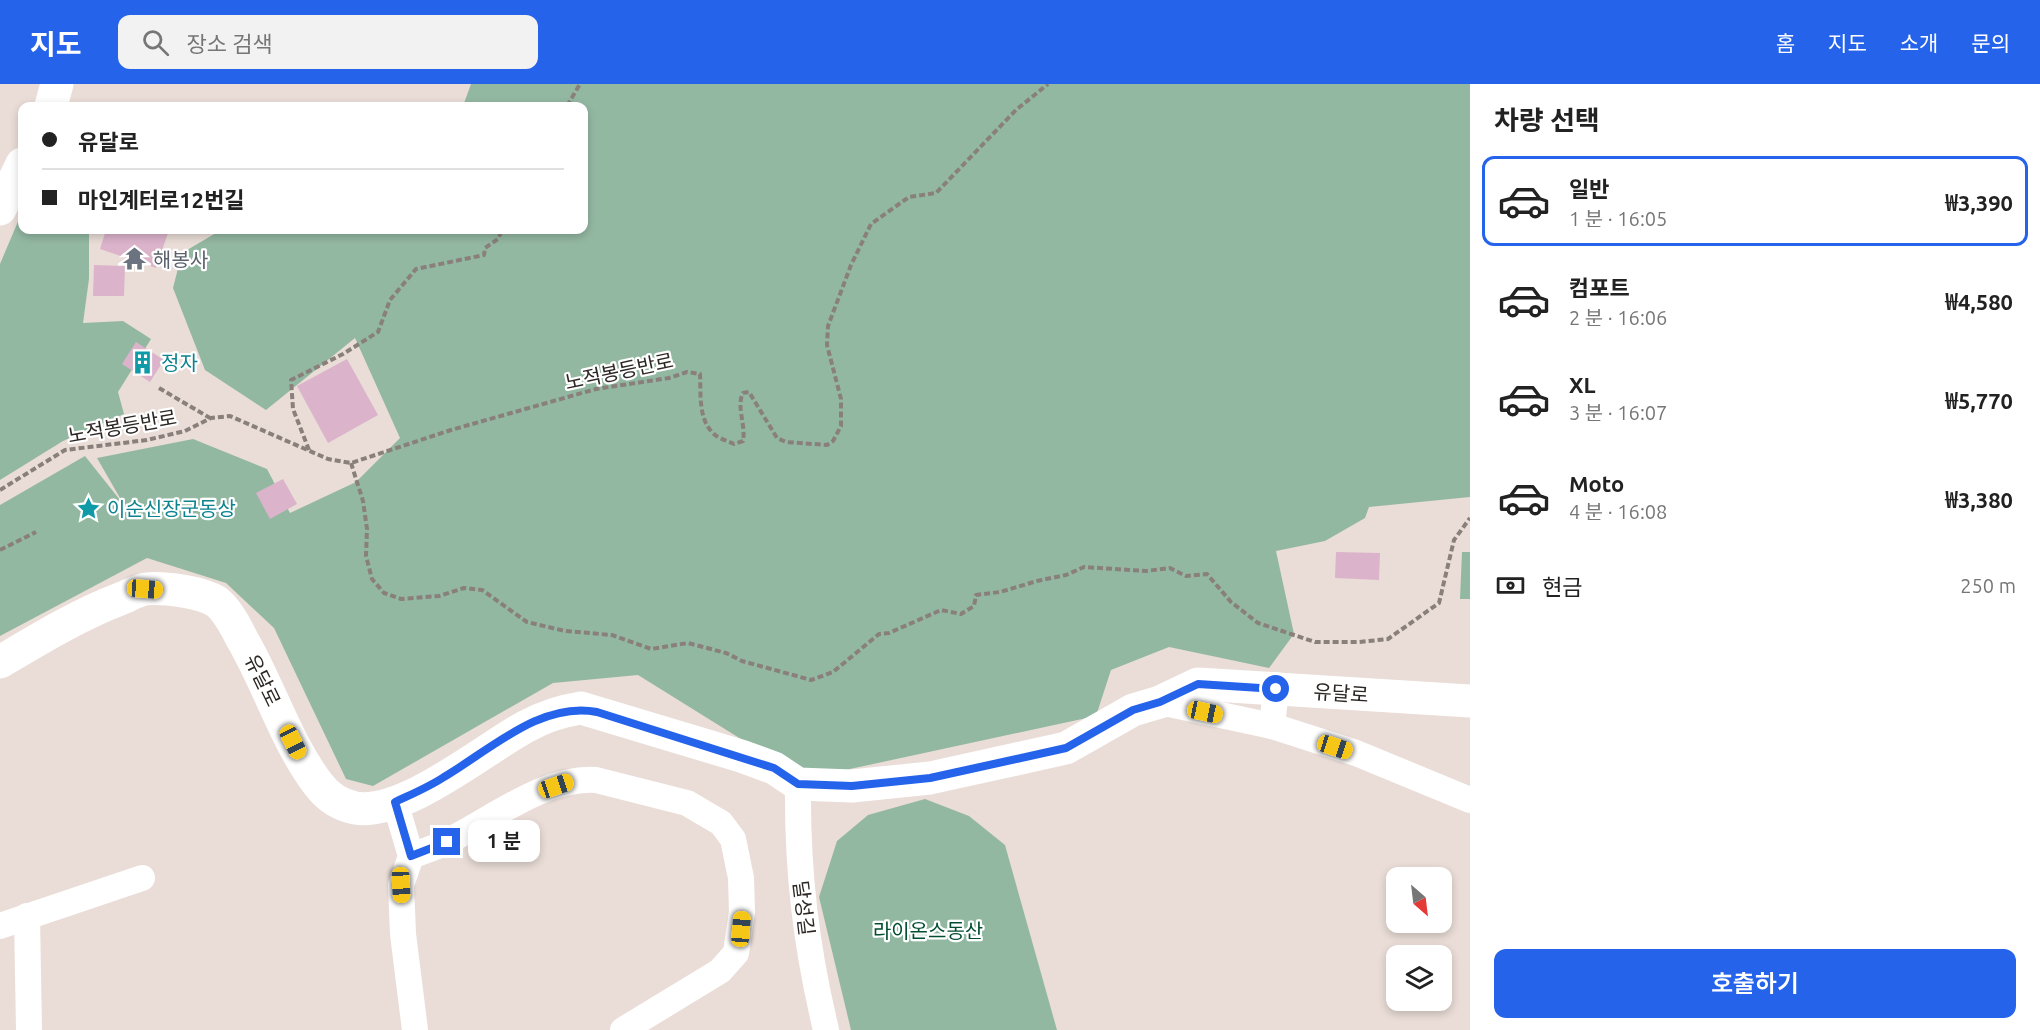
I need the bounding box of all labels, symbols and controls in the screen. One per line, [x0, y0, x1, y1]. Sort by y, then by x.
search box [118, 15, 538, 69]
icon: search [139, 26, 172, 59]
text: 지도 [30, 28, 82, 59]
text: 장소 검색 [187, 31, 273, 56]
text: 홈 [1776, 31, 1795, 55]
text: 지도 [1828, 31, 1867, 55]
text: 소개 [1900, 31, 1938, 55]
text: 문의 [1971, 31, 2010, 55]
text: 차량 선택 [1494, 105, 1600, 135]
text: 유달로 [78, 129, 139, 154]
icon: car [1497, 174, 1551, 228]
text: 일반 [1569, 176, 1609, 201]
text: 마인계터로12번길 [78, 187, 245, 212]
text: ₩3,390 [1945, 190, 2013, 215]
text: 1 분 · 16:05 [1569, 207, 1667, 230]
temple icon: 해봉사 [122, 246, 148, 272]
place label: 해봉사 [153, 248, 208, 271]
icon: car [1497, 273, 1551, 327]
text: 컴포트 [1569, 275, 1630, 300]
text: ₩4,580 [1945, 289, 2013, 314]
text: 2 분 · 16:06 [1569, 306, 1667, 329]
street label: 노적봉등반로 [563, 348, 675, 394]
building icon: 정자 [130, 349, 156, 375]
place label: 정자 [161, 351, 198, 374]
icon: car [1497, 372, 1551, 426]
text: XL [1569, 372, 1596, 397]
text: ₩5,770 [1945, 388, 2013, 413]
text: 3 분 · 16:07 [1569, 401, 1667, 424]
street label: 노적봉등반로 [66, 405, 178, 447]
icon: car [1497, 471, 1551, 525]
text: Moto [1569, 471, 1624, 496]
text: ₩3,380 [1945, 487, 2013, 512]
place icon: 이순신장군동상 [76, 495, 102, 521]
place label: 이순신장군동상 [107, 497, 236, 520]
text: 4 분 · 16:08 [1569, 500, 1667, 523]
icon: cash [1494, 569, 1527, 602]
text: 현금 [1542, 574, 1582, 599]
text: 250 m [1960, 574, 2016, 597]
car [126, 579, 164, 599]
street label: 유달로 [241, 650, 285, 710]
route start [1262, 675, 1289, 702]
street label: 유달로 [1313, 680, 1369, 706]
car [1186, 699, 1224, 725]
car [277, 722, 309, 762]
car [1315, 733, 1355, 761]
car [536, 772, 576, 800]
callout: 1 분 [468, 821, 540, 863]
route end [433, 828, 460, 855]
text: 1 분 [487, 829, 521, 852]
car [391, 867, 411, 903]
north arrow [1386, 867, 1452, 933]
map controls [1386, 867, 1452, 1011]
street label: 달성길 [789, 879, 819, 937]
car [730, 910, 752, 948]
park label: 라이온스동산 [873, 919, 983, 942]
button: layers [1386, 945, 1452, 1011]
button: 호출하기 [1494, 949, 2016, 1018]

